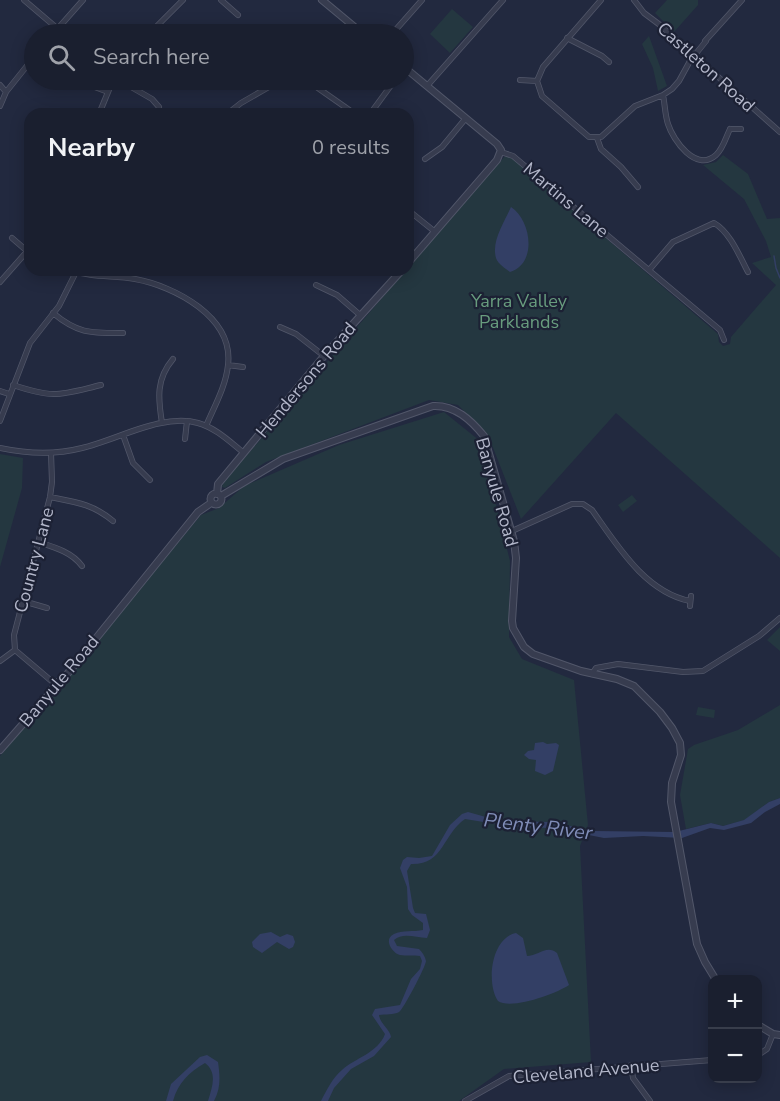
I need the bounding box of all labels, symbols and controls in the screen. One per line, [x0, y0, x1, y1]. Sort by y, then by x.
street label: Castleton Road [652, 17, 760, 117]
search box [24, 24, 414, 90]
icon: search [45, 41, 78, 74]
text: Search here [93, 42, 210, 72]
text: Nearby [48, 130, 135, 165]
text: 0 results [312, 134, 390, 161]
street label: Martins Lane [518, 157, 614, 243]
park label: Yarra Valley Parklands [470, 289, 568, 334]
street label: Hendersons Road [251, 317, 361, 443]
street label: Banyule Road [470, 435, 524, 549]
street label: Country Lane [8, 505, 60, 615]
street label: Banyule Road [14, 630, 104, 732]
water label: Plenty River [482, 806, 595, 847]
map controls [708, 975, 762, 1083]
button: + [708, 975, 762, 1029]
button: − [708, 1029, 762, 1083]
street label: Cleveland Avenue [512, 1053, 660, 1089]

